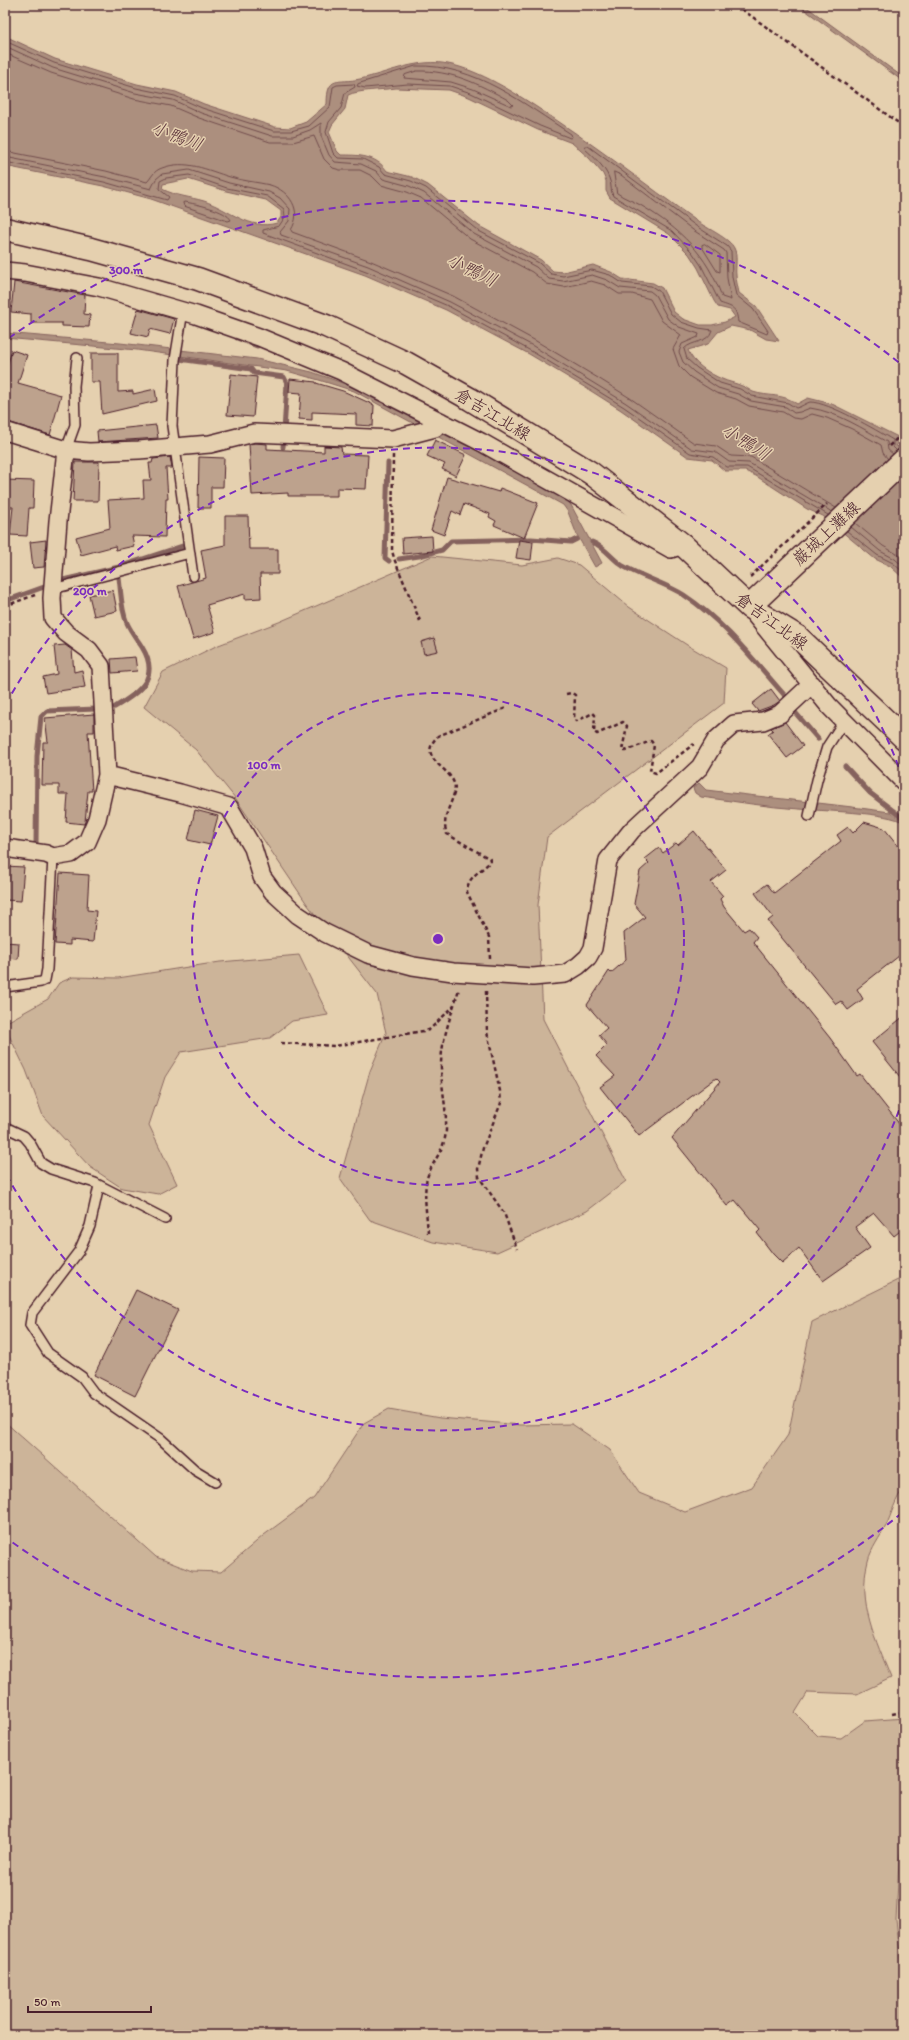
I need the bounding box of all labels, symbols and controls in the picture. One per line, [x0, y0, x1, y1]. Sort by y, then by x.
water label: 小鴨川 [148, 116, 206, 156]
water label: 小鴨川 [443, 248, 501, 292]
text: 300 m [109, 263, 144, 277]
street label: 倉吉江北線 [451, 384, 535, 444]
water label: 小鴨川 [717, 418, 775, 466]
street label: 巌城上灘線 [788, 497, 864, 569]
text: 200 m [73, 584, 108, 598]
street label: 倉吉江北線 [732, 588, 812, 654]
text: 100 m [247, 758, 281, 772]
centre of rings [431, 932, 445, 946]
scale bar [28, 1988, 151, 2014]
text: 50 m [34, 1995, 60, 2009]

